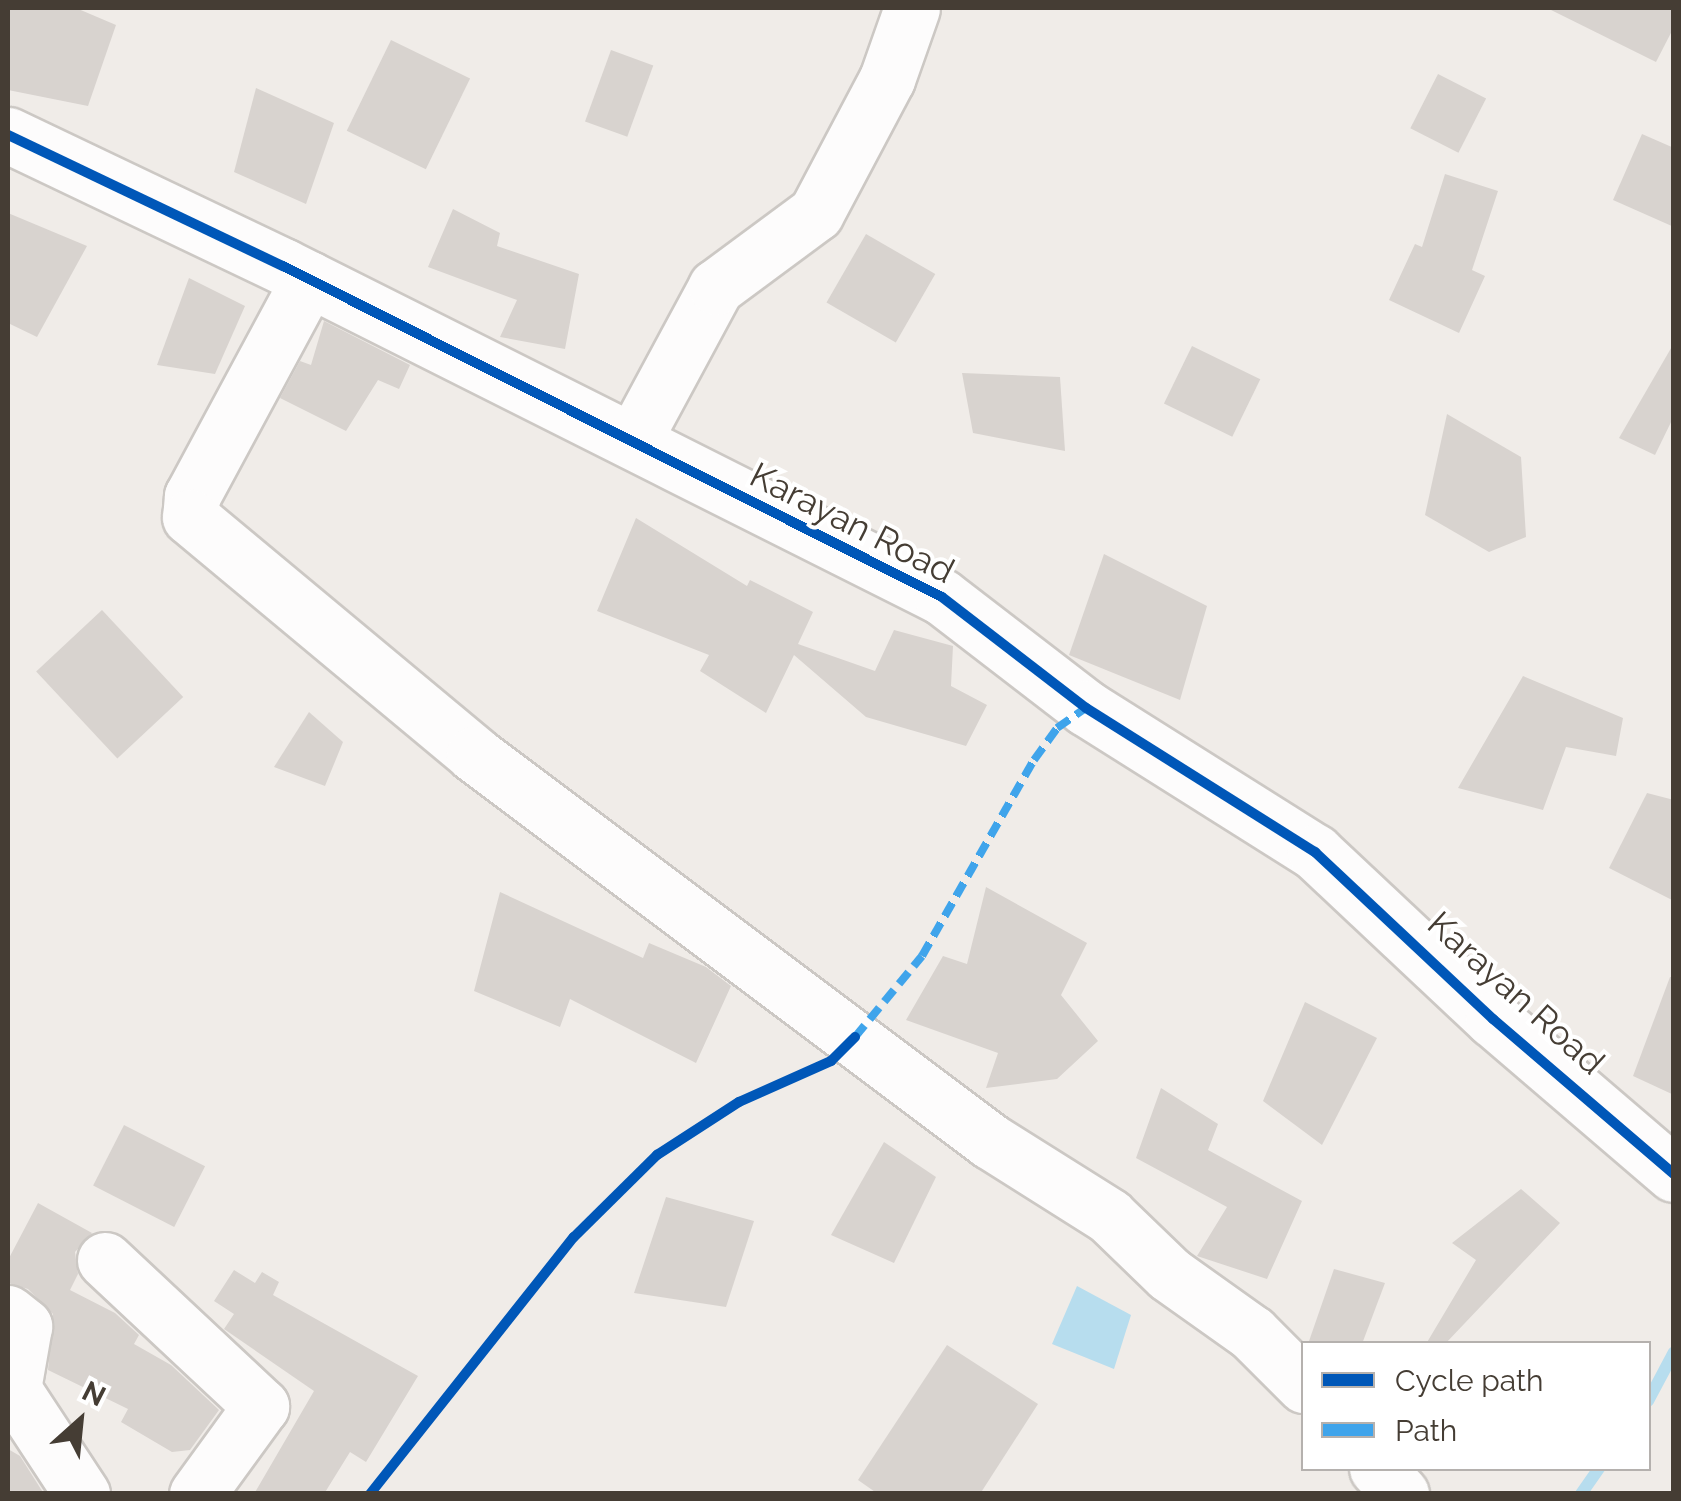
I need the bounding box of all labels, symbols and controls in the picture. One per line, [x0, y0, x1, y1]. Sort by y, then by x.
street label: Karayan Road [743, 454, 961, 592]
street label: Karayan Road [1419, 903, 1613, 1083]
legend [1301, 1341, 1651, 1471]
text: Cycle path [1395, 1363, 1543, 1398]
north arrow [30, 1371, 130, 1471]
text: N [77, 1374, 111, 1413]
text: Path [1395, 1413, 1457, 1448]

